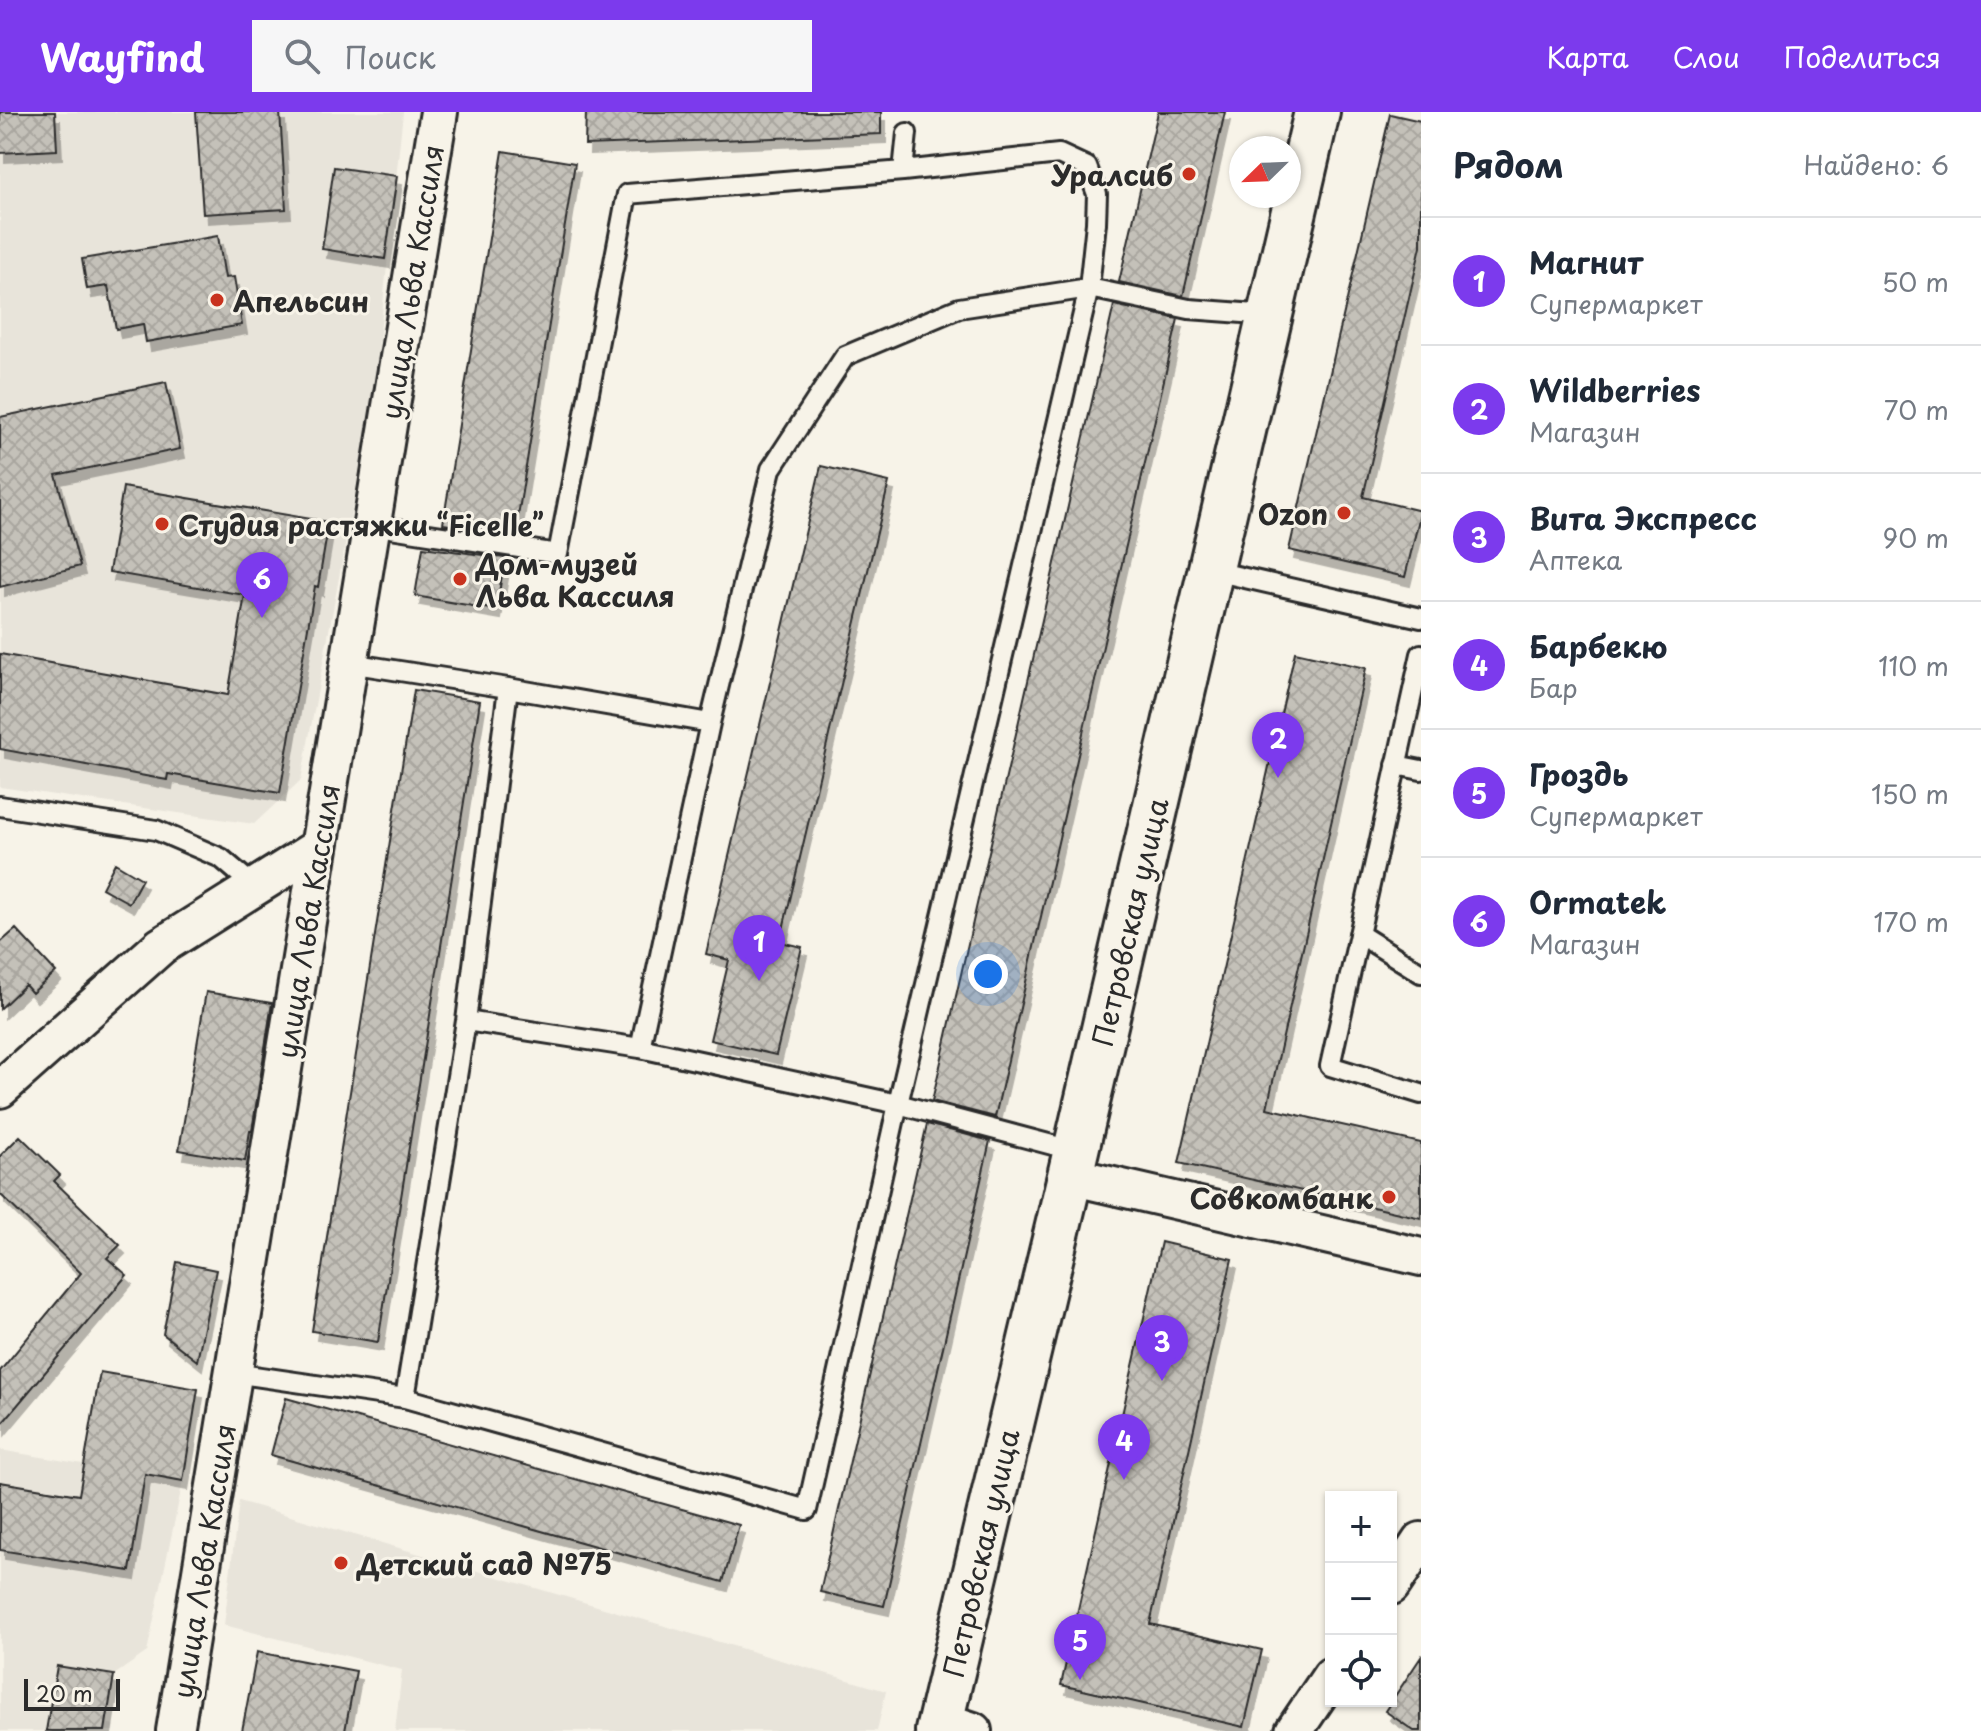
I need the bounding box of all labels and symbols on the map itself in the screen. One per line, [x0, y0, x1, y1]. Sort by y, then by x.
north arrow [1229, 136, 1301, 208]
street label: улица Льва Кассиля [368, 142, 454, 422]
place label: Уралсиб [1050, 153, 1173, 196]
marker: Уралсиб [1180, 165, 1198, 183]
place label: Апельсин [233, 279, 369, 322]
marker: Апельсин [208, 291, 226, 309]
place label: Ozon [1258, 492, 1328, 535]
place label: Студия растяжки “Ficelle” [178, 503, 544, 546]
marker: Ozon [1335, 504, 1353, 522]
marker: Студия растяжки “Ficelle” [153, 515, 171, 533]
place label: Дом-музей Льва Кассиля [475, 542, 675, 617]
pin: 6 [236, 552, 288, 618]
marker: Дом-музей Льва Кассиля [451, 570, 469, 588]
pin: 2 [1252, 712, 1304, 778]
street label: улица Льва Кассиля [264, 781, 350, 1061]
street label: Петровская улица [1079, 793, 1179, 1051]
pin: 1 [733, 915, 785, 981]
your location [968, 954, 1008, 994]
place label: Совкомбанк [1190, 1176, 1373, 1219]
marker: Совкомбанк [1380, 1188, 1398, 1206]
pin: 3 [1136, 1315, 1188, 1381]
pin: 4 [1098, 1414, 1150, 1480]
street label: улица Льва Кассиля [160, 1421, 246, 1701]
street label: Петровская улица [930, 1424, 1030, 1682]
place label: Детский сад №75 [356, 1542, 612, 1585]
marker: Детский сад №75 [332, 1554, 350, 1572]
pin: 5 [1054, 1614, 1106, 1680]
scale bar [24, 1675, 120, 1711]

